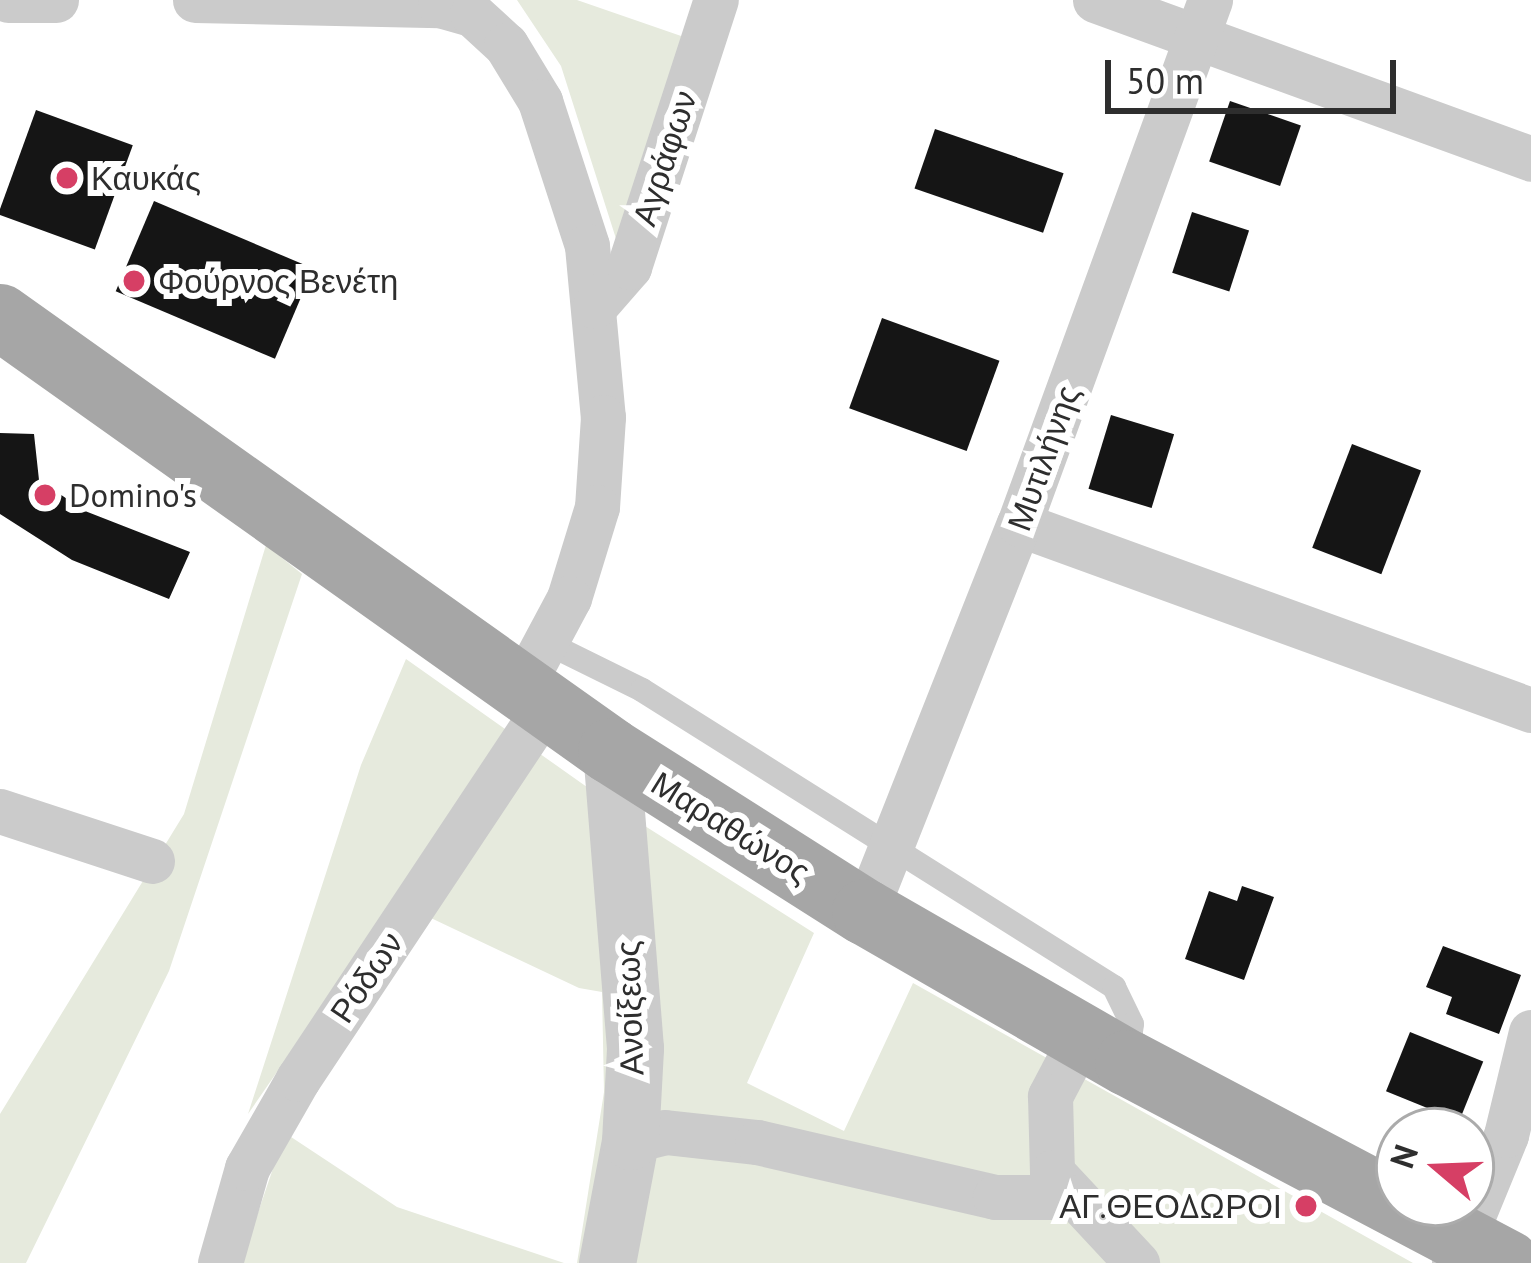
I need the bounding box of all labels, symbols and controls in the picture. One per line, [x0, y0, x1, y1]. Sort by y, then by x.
scale bar [1111, 36, 1402, 110]
text: 50 m [1126, 57, 1204, 104]
street label: Αγράφων [624, 86, 704, 230]
place label: Καυκάς [91, 158, 201, 198]
marker: Καυκάς [54, 165, 80, 191]
place label: Φούρνος Βενέτη [158, 261, 398, 301]
marker: Φούρνος Βενέτη [121, 268, 147, 294]
street label: Μυτιλήνης [998, 380, 1088, 536]
place label: Domino's [69, 475, 197, 515]
marker: Domino's [32, 482, 58, 508]
street label: Μαραθώνος [644, 763, 818, 891]
street label: Ρόδων [321, 924, 411, 1030]
street label: Ανοίξεως [607, 940, 651, 1076]
north arrow [1375, 1107, 1495, 1227]
text: N [1379, 1139, 1427, 1173]
place label: ΑΓ.ΘΕΟΔΩΡΟΙ [1059, 1186, 1282, 1226]
marker: ΑΓ.ΘΕΟΔΩΡΟΙ [1293, 1193, 1319, 1219]

